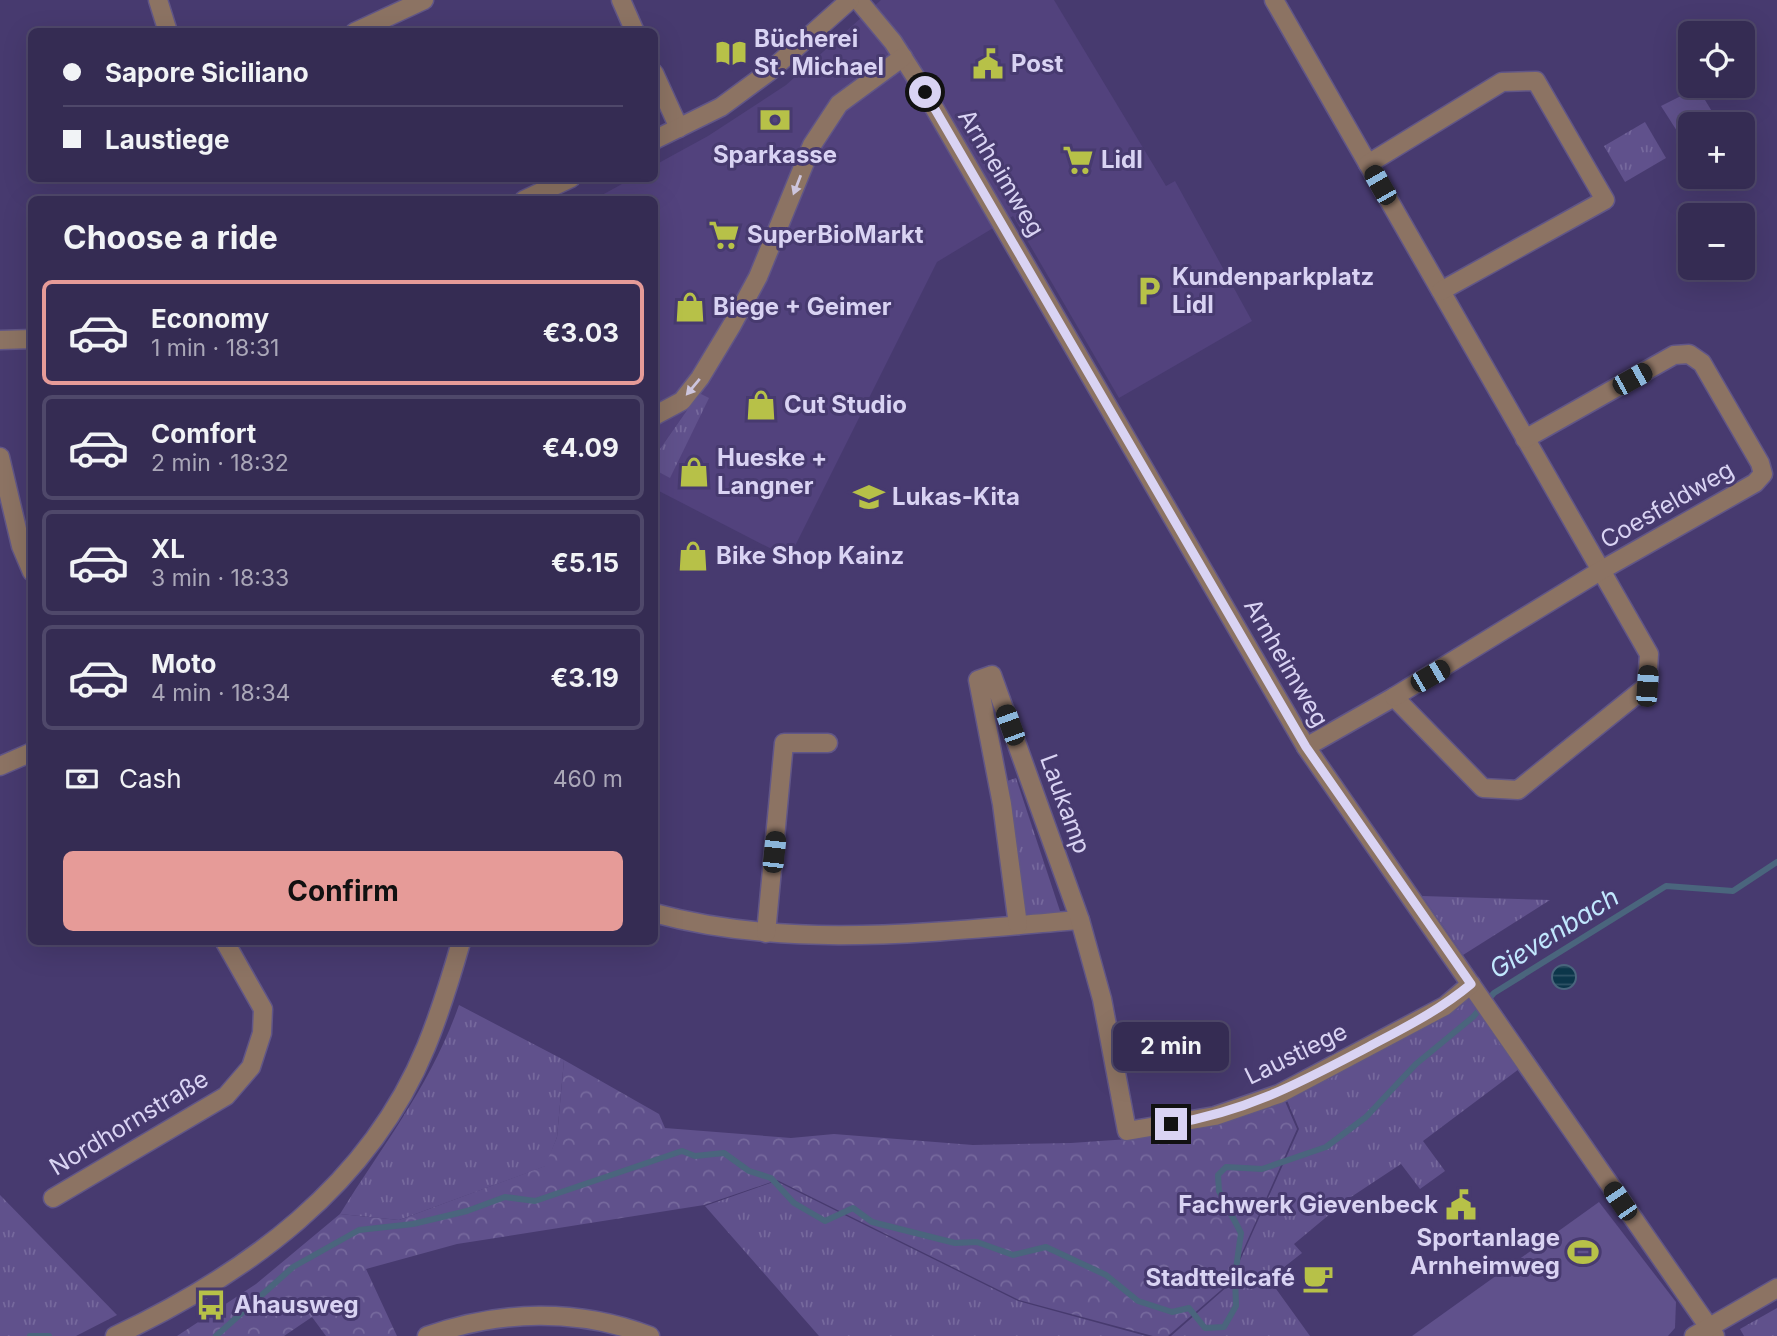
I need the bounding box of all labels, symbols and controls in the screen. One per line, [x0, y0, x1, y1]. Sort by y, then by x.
map controls [1678, 21, 1755, 280]
button: locate [1678, 21, 1755, 98]
place label: Bücherei St. Michael [754, 24, 884, 81]
library icon: Bücherei St. Michael [714, 36, 748, 70]
public building icon: Post [971, 47, 1005, 81]
place label: Post [1011, 49, 1064, 78]
text: Sapore Siciliano [105, 57, 309, 88]
route start [909, 76, 941, 108]
bank icon: Sparkasse [758, 103, 792, 137]
street label: Arnheimweg [952, 104, 1051, 242]
button: + [1678, 112, 1755, 189]
text: Laustiege [105, 124, 230, 155]
place label: Sparkasse [713, 140, 837, 169]
supermarket icon: Lidl [1061, 143, 1095, 177]
place label: Lidl [1101, 145, 1143, 174]
car [1361, 162, 1400, 208]
one-way arrow [791, 175, 802, 196]
button: − [1678, 203, 1755, 280]
text: Choose a ride [63, 218, 278, 257]
supermarket icon: SuperBioMarkt [707, 218, 741, 252]
place label: SuperBioMarkt [747, 220, 924, 249]
place label: Kundenparkplatz Lidl [1172, 262, 1374, 319]
parking icon: Kundenparkplatz Lidl [1132, 274, 1166, 308]
shop icon: Biege + Geimer [673, 290, 707, 324]
place label: Biege + Geimer [713, 292, 892, 321]
icon: car [67, 301, 130, 364]
text: Economy [151, 303, 269, 334]
text: €3.03 [543, 317, 619, 348]
text: 1 min · 18:31 [151, 334, 279, 362]
car [1609, 360, 1656, 398]
one-way arrow [686, 379, 701, 396]
shop icon: Cut Studio [744, 388, 778, 422]
place label: Cut Studio [784, 390, 907, 419]
icon: car [67, 416, 130, 479]
text: Comfort [151, 418, 256, 449]
text: €4.09 [542, 432, 619, 463]
place label: Hueske + Langner [717, 443, 827, 500]
text: 2 min · 18:32 [151, 449, 289, 477]
shop icon: Hueske + Langner [677, 455, 711, 489]
street label: Coesfeldweg [1595, 455, 1739, 554]
school or university icon: Lukas-Kita [852, 480, 886, 514]
place label: Lukas-Kita [892, 482, 1020, 511]
icon: car [67, 531, 130, 594]
text: XL [151, 533, 185, 564]
shop icon: Bike Shop Kainz [676, 539, 710, 573]
place label: Bike Shop Kainz [716, 541, 904, 570]
text: €5.15 [551, 547, 619, 578]
text: 3 min · 18:33 [151, 564, 289, 592]
street label: Arnheimweg [1238, 594, 1335, 732]
icon: car [67, 646, 130, 709]
text: Moto [151, 648, 216, 679]
car [1407, 656, 1454, 696]
text: €3.19 [551, 662, 619, 693]
car [1636, 664, 1659, 708]
text: 4 min · 18:34 [151, 679, 290, 707]
car [993, 702, 1028, 748]
street label: Laukamp [1034, 750, 1097, 857]
icon: cash [63, 760, 101, 798]
text: Cash [119, 763, 182, 794]
text: 460 m [553, 765, 623, 793]
car [762, 830, 787, 874]
button: Confirm [63, 851, 623, 931]
water label: Gievenbach [1483, 881, 1624, 985]
street label: Laustiege [1240, 1016, 1352, 1091]
callout: 2 min [1113, 1023, 1229, 1072]
text: 2 min [1140, 1032, 1202, 1060]
street label: Nordhornstraße [44, 1064, 213, 1181]
route end [1155, 1108, 1187, 1140]
car [1600, 1178, 1641, 1224]
public building icon: Fachwerk Gievenbeck [1444, 1188, 1478, 1222]
place label: Fachwerk Gievenbeck [1178, 1190, 1438, 1219]
place label: Sportanlage Arnheimweg [1410, 1223, 1560, 1280]
sports icon: Sportanlage Arnheimweg [1566, 1235, 1600, 1269]
cafe icon: Stadtteilcafé [1301, 1261, 1335, 1295]
place label: Stadtteilcafé [1146, 1263, 1295, 1292]
bus stop icon: Ahausweg [194, 1288, 228, 1322]
place label: Ahausweg [234, 1290, 359, 1319]

